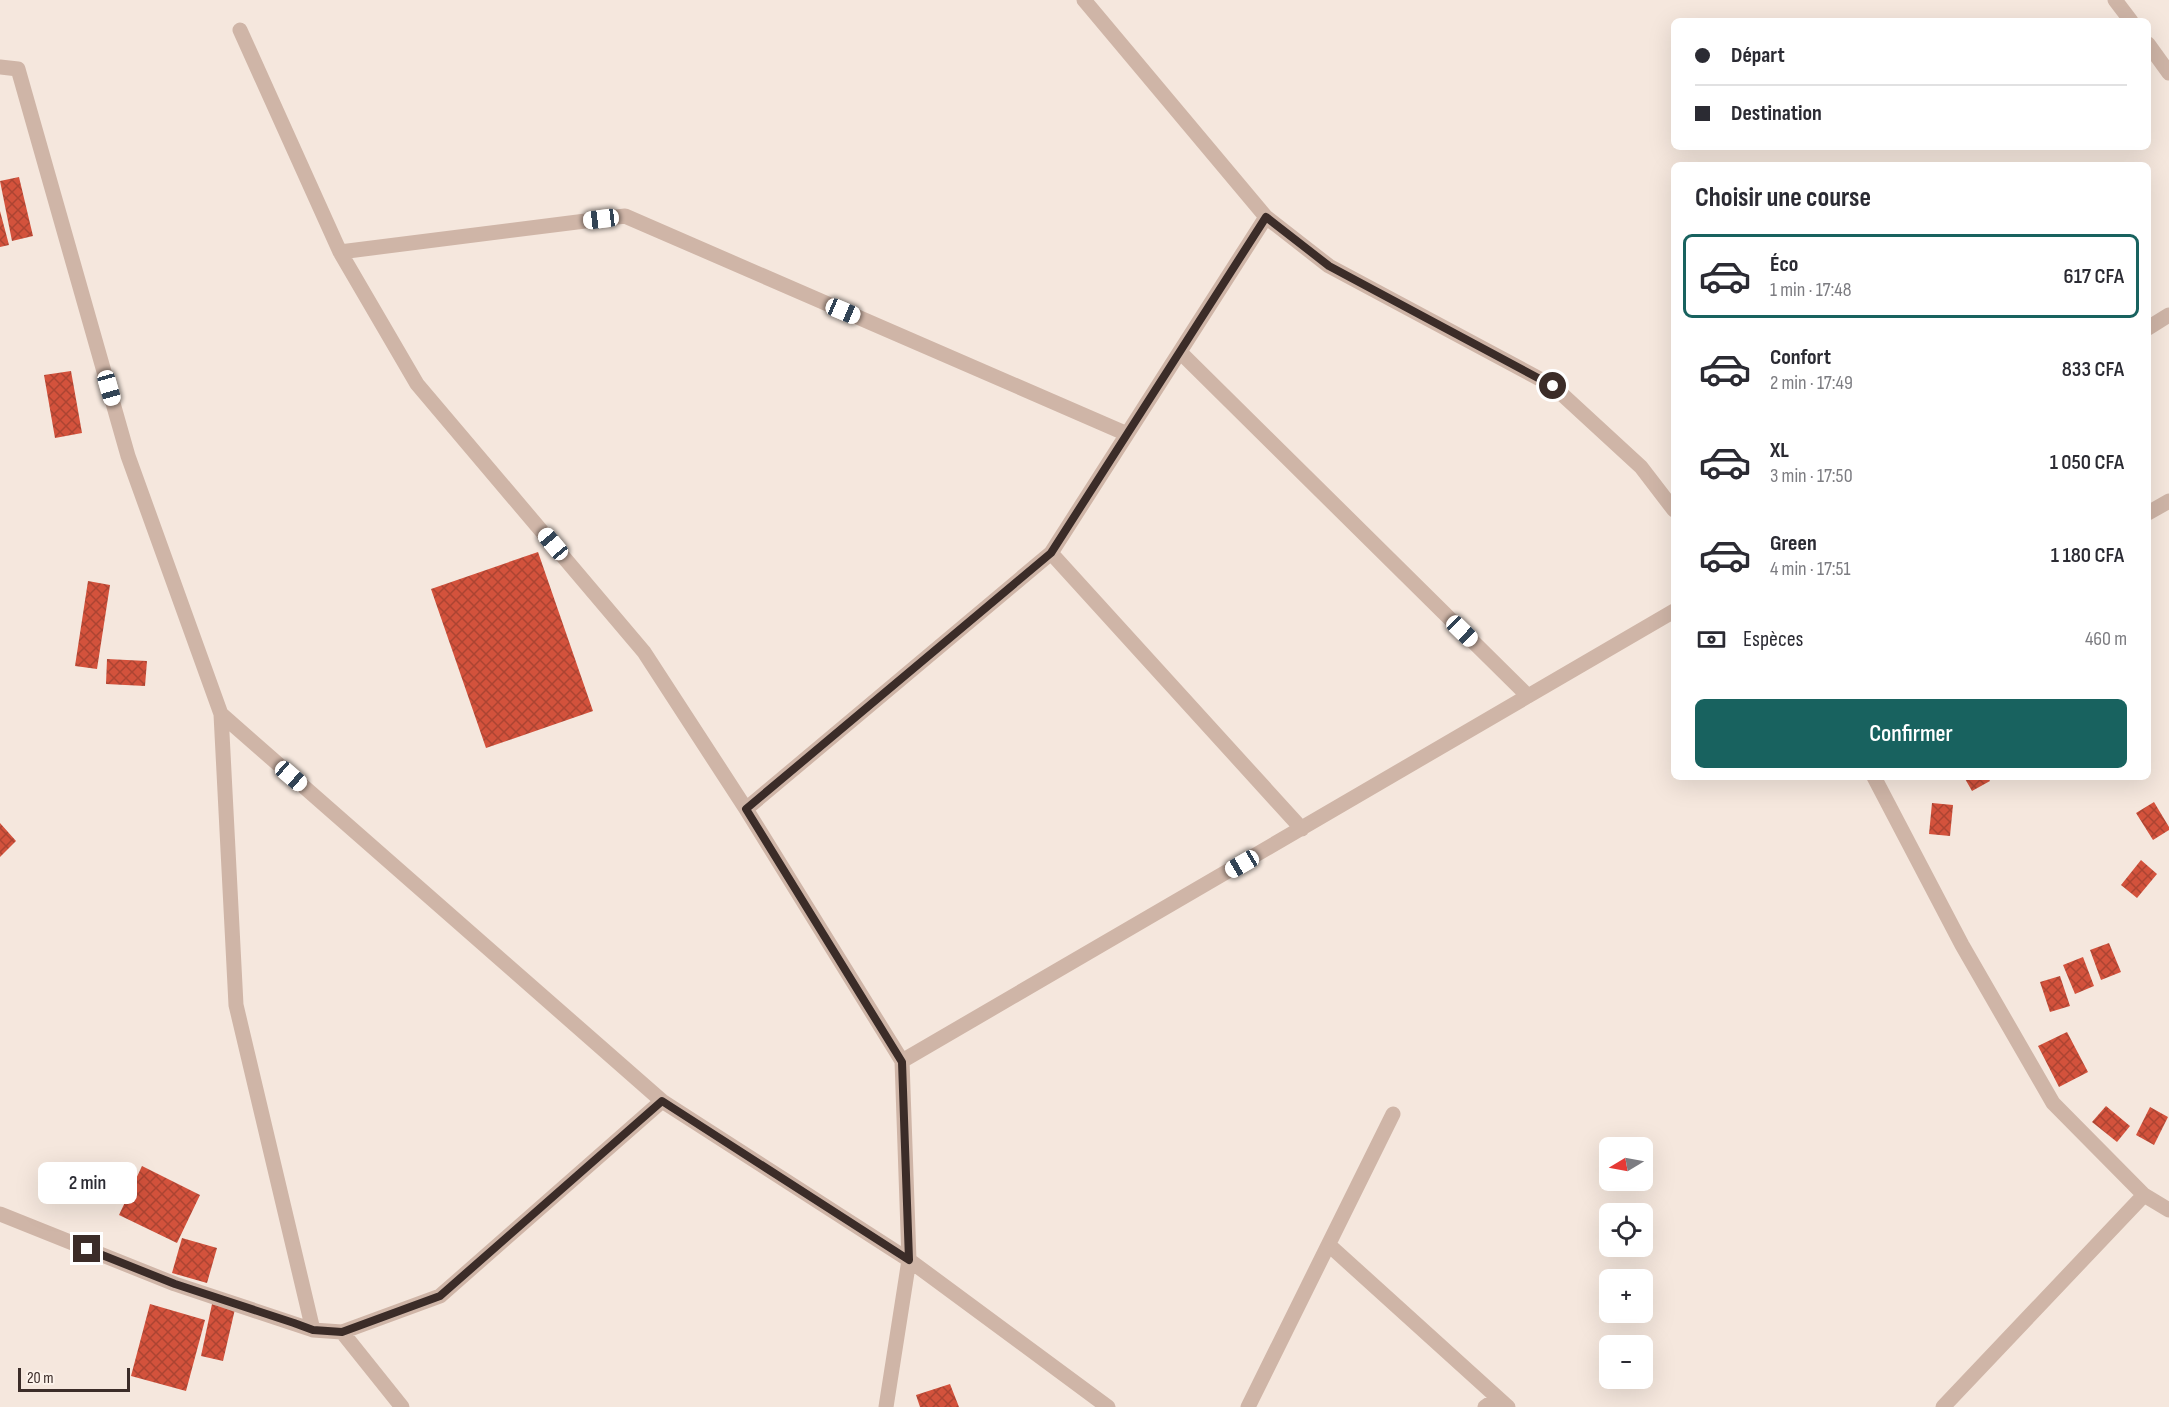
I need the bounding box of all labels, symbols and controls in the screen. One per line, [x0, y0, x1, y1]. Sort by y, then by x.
text: Départ [1731, 42, 1785, 69]
text: Destination [1731, 100, 1822, 127]
text: Choisir une course [1695, 182, 1871, 214]
car [582, 208, 620, 230]
icon: car [1698, 249, 1752, 303]
text: Éco [1770, 251, 1798, 278]
text: 617 CFA [2064, 263, 2124, 290]
text: 1 min · 17:48 [1770, 278, 1851, 302]
car [823, 296, 863, 326]
icon: car [1698, 342, 1752, 396]
text: Confort [1770, 344, 1831, 371]
text: 833 CFA [2062, 356, 2124, 383]
car [95, 368, 123, 408]
text: 2 min · 17:49 [1770, 371, 1853, 395]
route start [1539, 372, 1566, 399]
icon: car [1698, 435, 1752, 489]
text: XL [1770, 437, 1789, 464]
text: 1 050 CFA [2050, 449, 2124, 476]
text: 3 min · 17:50 [1770, 464, 1853, 488]
car [535, 524, 571, 564]
icon: car [1698, 528, 1752, 582]
text: Green [1770, 530, 1817, 557]
text: 1 180 CFA [2051, 542, 2124, 569]
text: 4 min · 17:51 [1770, 557, 1851, 581]
car [1443, 612, 1481, 650]
icon: cash [1695, 623, 1728, 656]
text: Espèces [1743, 626, 1803, 653]
text: 460 m [2085, 627, 2127, 651]
button: Confirmer [1695, 699, 2127, 768]
car [272, 757, 310, 795]
car [1222, 847, 1262, 881]
north arrow [1599, 1137, 1653, 1191]
map controls [1599, 1137, 1653, 1389]
callout: 2 min [38, 1162, 136, 1204]
text: 2 min [69, 1171, 106, 1195]
button: locate [1599, 1203, 1653, 1257]
route end [73, 1235, 100, 1262]
button: + [1599, 1269, 1653, 1323]
button: − [1599, 1335, 1653, 1389]
scale bar [18, 1365, 130, 1392]
text: 20 m [27, 1369, 54, 1388]

